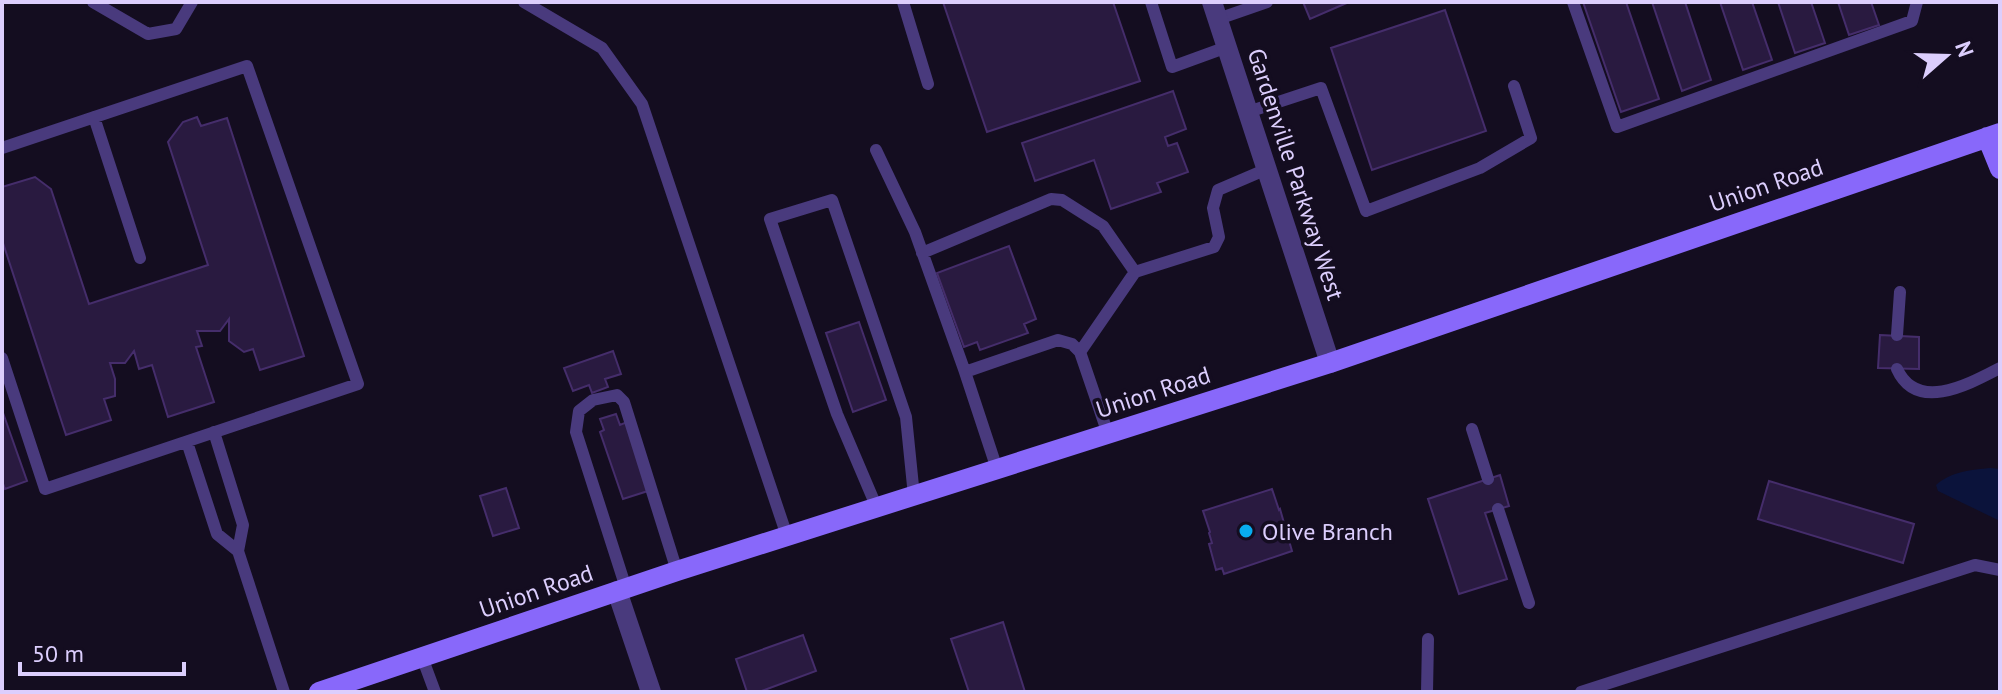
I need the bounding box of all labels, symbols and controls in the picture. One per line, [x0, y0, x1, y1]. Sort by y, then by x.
north arrow [1906, 16, 1986, 96]
text: N [1949, 38, 1980, 61]
street label: Gardenville Parkway West [1241, 44, 1351, 304]
street label: Union Road [1705, 151, 1827, 219]
street label: Union Road [1092, 359, 1214, 425]
place label: Olive Branch [1262, 516, 1393, 547]
marker: Olive Branch [1237, 522, 1255, 540]
street label: Union Road [475, 557, 597, 625]
scale bar [20, 626, 184, 676]
text: 50 m [32, 638, 84, 669]

